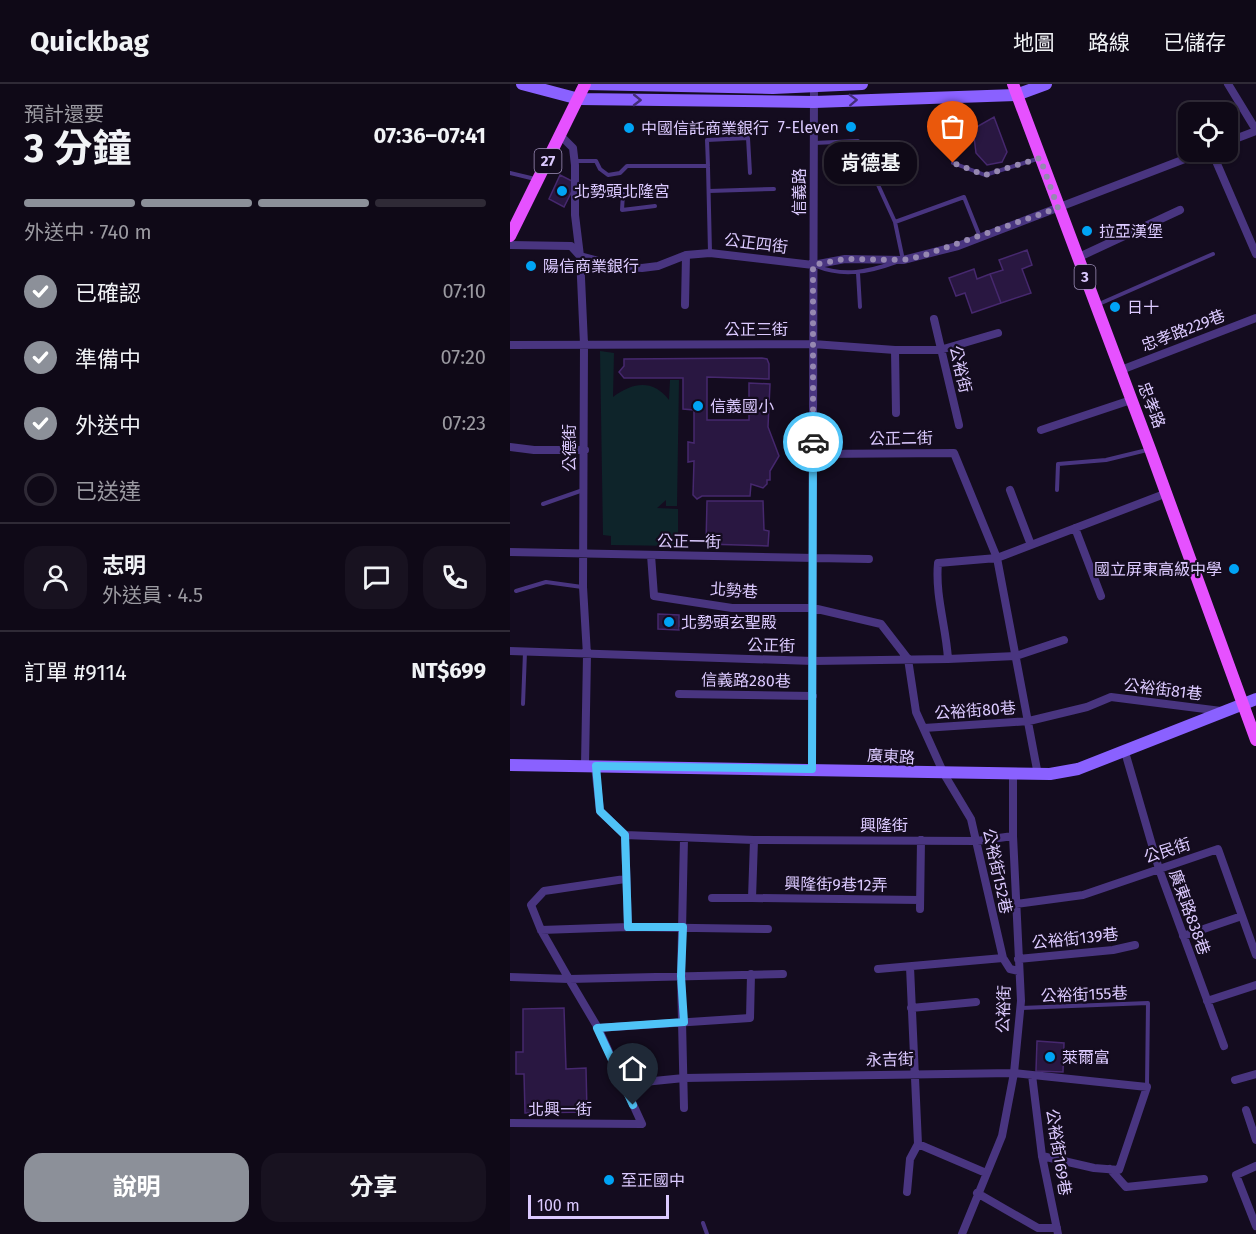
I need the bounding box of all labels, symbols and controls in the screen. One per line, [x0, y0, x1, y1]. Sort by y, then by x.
text: Quickbag [30, 25, 149, 58]
text: 地圖 [1013, 30, 1055, 56]
text: 路線 [1088, 30, 1130, 56]
text: 已儲存 [1163, 30, 1226, 56]
one-way arrow [633, 93, 642, 106]
one-way arrow [849, 94, 858, 107]
pin [927, 101, 978, 163]
text: 預計還要 [24, 102, 104, 126]
map controls [1178, 102, 1238, 162]
button: locate [1178, 102, 1238, 162]
icon: bag [936, 110, 969, 143]
place label: 7-Eleven [778, 118, 839, 137]
place label: 中國信託商業銀行 [641, 119, 769, 138]
marker: 7-Eleven [844, 120, 858, 134]
marker: 中國信託商業銀行 [622, 121, 636, 135]
text: 07:36–07:41 [373, 122, 486, 149]
text: 3 分鐘 [24, 126, 132, 172]
callout: 肯德基 [824, 142, 917, 184]
road number: 27 [534, 149, 561, 173]
text: 肯德基 [841, 151, 901, 175]
street label: 信義路 [790, 168, 809, 216]
place label: 北勢頭北隆宮 [574, 182, 670, 201]
marker: 北勢頭北隆宮 [555, 184, 569, 198]
text: 外送中 · 740 m [24, 220, 152, 244]
place label: 拉亞漢堡 [1099, 222, 1163, 241]
marker: 拉亞漢堡 [1080, 224, 1094, 238]
street label: 公正四街 [723, 230, 789, 257]
place label: 陽信商業銀行 [543, 257, 639, 276]
marker: 陽信商業銀行 [524, 259, 538, 273]
road number: 3 [1074, 265, 1096, 289]
icon: check [24, 275, 57, 308]
text: 07:10 [443, 279, 486, 303]
text: 已確認 [75, 280, 141, 307]
place label: 日十 [1127, 298, 1159, 317]
marker: 日十 [1108, 300, 1122, 314]
street label: 忠孝路229巷 [1139, 306, 1228, 355]
street label: 公正三街 [724, 320, 788, 339]
icon: check [24, 341, 57, 374]
street label: 公裕街 [946, 344, 975, 395]
text: 07:20 [441, 345, 486, 369]
text: 準備中 [75, 346, 141, 373]
street label: 忠孝路 [1134, 379, 1169, 431]
place label: 信義國小 [710, 397, 774, 416]
marker: 信義國小 [691, 399, 705, 413]
icon: check [24, 407, 57, 440]
text: 07:23 [442, 411, 486, 435]
text: 外送中 [75, 412, 141, 439]
courier [783, 412, 843, 472]
street label: 公德街 [560, 424, 579, 472]
icon: car [797, 426, 830, 459]
street label: 公正二街 [869, 428, 933, 449]
text: 已送達 [75, 478, 141, 505]
street label: 公正一街 [657, 531, 721, 552]
button: person [24, 546, 87, 609]
button: chat [345, 546, 408, 609]
button: phone [423, 546, 486, 609]
text: 志明 [102, 552, 146, 579]
place label: 國立屏東高級中學 [1094, 560, 1222, 579]
marker: 國立屏東高級中學 [1227, 562, 1241, 576]
street label: 北勢巷 [709, 579, 759, 602]
text: 外送員 · 4.5 [102, 583, 203, 607]
place label: 北勢頭玄聖殿 [681, 613, 777, 632]
marker: 北勢頭玄聖殿 [662, 615, 676, 629]
street label: 公正街 [747, 636, 795, 655]
text: NT$699 [411, 657, 486, 684]
text: 訂單 #9114 [24, 659, 127, 686]
street label: 信義路280巷 [701, 670, 791, 691]
street label: 公裕街81巷 [1122, 675, 1203, 704]
street label: 公裕街80巷 [934, 698, 1016, 723]
street label: 廣東路 [867, 746, 915, 767]
street label: 興隆街 [860, 816, 908, 835]
street label: 公裕街152巷 [979, 827, 1016, 915]
street label: 公民街 [1141, 834, 1193, 867]
street label: 廣東路838巷 [1165, 867, 1214, 958]
street label: 興隆街9巷12弄 [784, 874, 888, 895]
street label: 公裕街139巷 [1031, 924, 1119, 952]
street label: 公裕街155巷 [1040, 983, 1128, 1006]
street label: 公裕街 [993, 985, 1014, 1033]
pin [607, 1043, 658, 1105]
place label: 萊爾富 [1062, 1048, 1110, 1067]
street label: 永吉街 [866, 1050, 914, 1069]
marker: 萊爾富 [1043, 1050, 1057, 1064]
icon: home [616, 1052, 649, 1085]
street label: 北興一街 [528, 1100, 592, 1119]
street label: 公裕街169巷 [1042, 1107, 1075, 1197]
button: 說明 [24, 1153, 249, 1222]
button: 分享 [261, 1153, 486, 1222]
place label: 至正國中 [621, 1171, 685, 1190]
marker: 至正國中 [602, 1173, 616, 1187]
scale bar [528, 1192, 669, 1220]
text: 100 m [537, 1196, 580, 1215]

